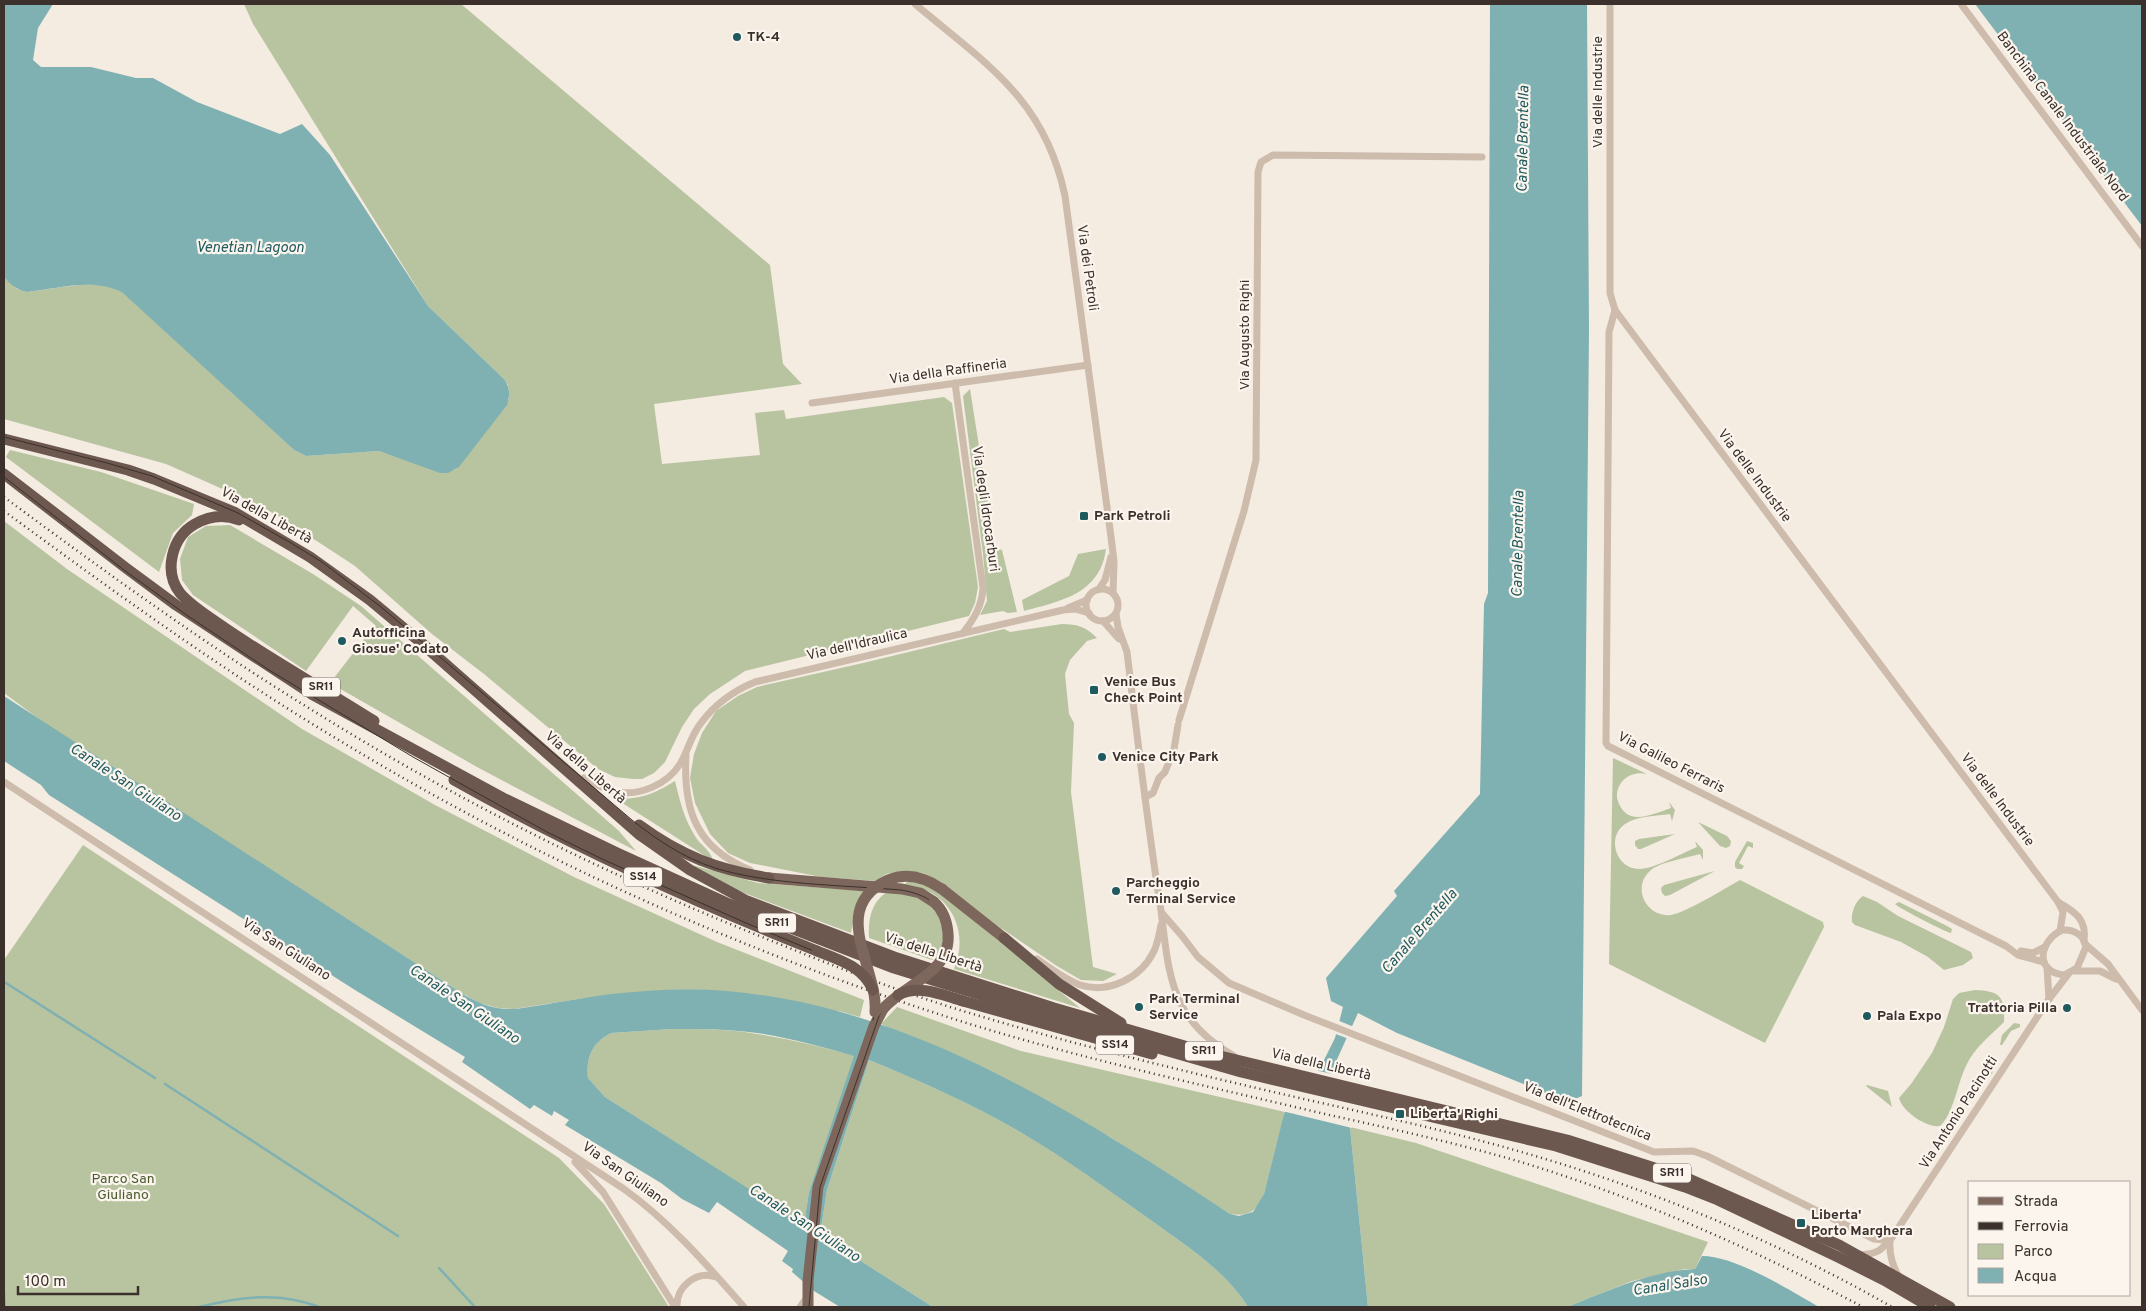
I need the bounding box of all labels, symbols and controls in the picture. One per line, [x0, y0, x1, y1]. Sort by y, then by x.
place label: TK-4 [747, 29, 780, 46]
street label: Banchina Canale Industriale Nord [1992, 29, 2132, 205]
marker: TK-4 [731, 31, 743, 43]
street label: Via delle Industrie [1590, 36, 1607, 148]
water label: Canale Brentella [1514, 85, 1534, 193]
street label: Via dei Petroli [1073, 224, 1101, 312]
water label: Venetian Lagoon [196, 239, 304, 258]
street label: Via Augusto Righi [1237, 280, 1254, 390]
street label: Via della Raffineria [888, 355, 1008, 389]
street label: Via delle Industrie [1713, 426, 1795, 526]
street label: Via degli Idrocarburi [968, 445, 1002, 573]
street label: Via della Libertà [217, 484, 315, 548]
water label: Canale Brentella [1509, 490, 1529, 598]
place label: Park Petroli [1094, 508, 1171, 525]
marker: Park Petroli [1078, 510, 1090, 522]
place label: Autofficina Giosue' Codato [352, 625, 449, 658]
street label: Via dell'Idraulica [805, 625, 909, 665]
marker: Autofficina Giosue' Codato [336, 635, 348, 647]
place label: Venice Bus Check Point [1104, 674, 1183, 707]
road number: SR11 [302, 678, 340, 696]
marker: Venice Bus Check Point [1088, 684, 1100, 696]
street label: Via della Libertà [541, 728, 629, 808]
street label: Via Galileo Ferraris [1615, 729, 1727, 797]
water label: Canale San Giuliano [66, 740, 184, 826]
place label: Venice City Park [1112, 749, 1219, 766]
street label: Via delle Industrie [1956, 750, 2038, 850]
marker: Venice City Park [1096, 751, 1108, 763]
road number: SS14 [624, 868, 662, 886]
place label: Parcheggio Terminal Service [1126, 875, 1236, 908]
marker: Parcheggio Terminal Service [1110, 885, 1122, 897]
water label: Canale Brentella [1378, 885, 1462, 978]
road number: SR11 [758, 914, 796, 932]
street label: Via San Giuliano [239, 915, 334, 985]
street label: Via della Libertà [882, 929, 984, 977]
water label: Canale San Giuliano [405, 961, 523, 1049]
place label: Park Terminal Service [1149, 991, 1240, 1024]
place label: Trattoria Pilla [1968, 1000, 2057, 1017]
marker: Park Terminal Service [1133, 1001, 1145, 1013]
marker: Trattoria Pilla [2061, 1002, 2073, 1014]
place label: Pala Expo [1877, 1008, 1942, 1025]
marker: Pala Expo [1861, 1010, 1873, 1022]
road number: SS14 [1096, 1036, 1134, 1054]
road number: SR11 [1185, 1042, 1223, 1060]
street label: Via della Libertà [1269, 1045, 1373, 1085]
street label: Via Antonio Pacinotti [1916, 1053, 2002, 1173]
street label: Via dell'Elettrotecnica [1520, 1079, 1654, 1145]
place label: Liberta' Righi [1410, 1106, 1498, 1123]
marker: Liberta' Righi [1394, 1108, 1406, 1120]
street label: Via San Giuliano [578, 1139, 672, 1211]
road number: SR11 [1653, 1164, 1691, 1182]
park label: Parco San Giuliano [91, 1171, 155, 1204]
water label: Canale San Giuliano [745, 1181, 863, 1267]
legend [1968, 1181, 2131, 1296]
text: Strada [2014, 1193, 2058, 1212]
place label: Liberta' Porto Marghera [1811, 1207, 1913, 1240]
marker: Liberta' Porto Marghera [1795, 1217, 1807, 1229]
text: Ferrovia [2014, 1218, 2068, 1237]
text: Parco [2014, 1243, 2053, 1262]
scale bar [18, 1264, 138, 1296]
text: Acqua [2014, 1268, 2057, 1287]
water label: Canal Salso [1632, 1271, 1709, 1301]
text: 100 m [25, 1273, 66, 1292]

